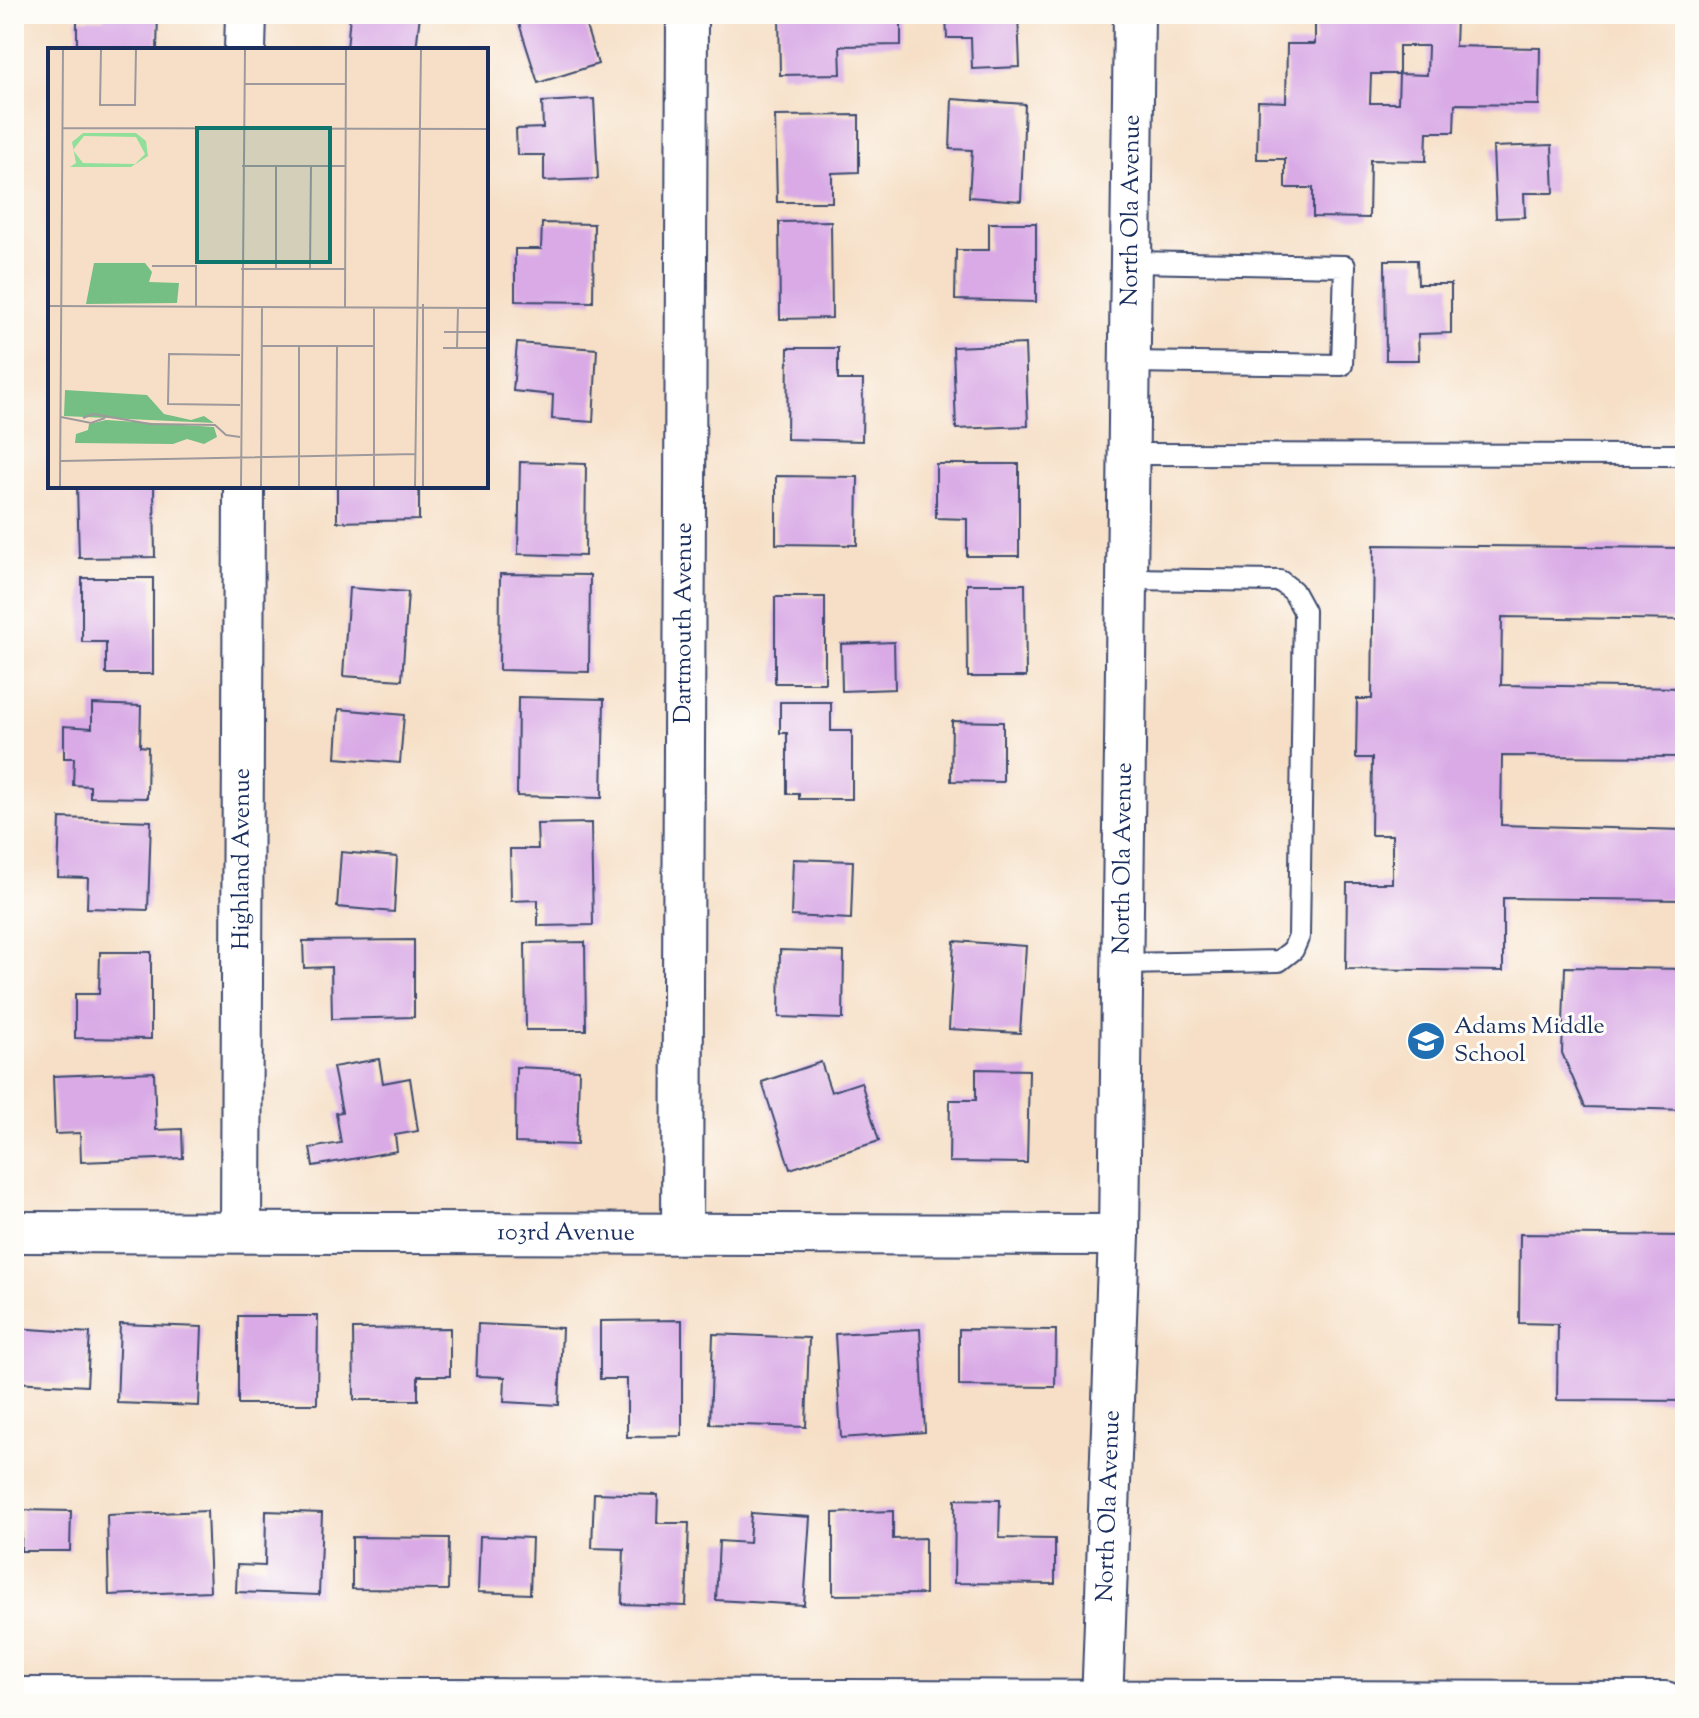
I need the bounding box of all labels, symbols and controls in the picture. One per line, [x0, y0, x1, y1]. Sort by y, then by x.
inset map [48, 48, 488, 488]
street label: North Ola Avenue [1113, 114, 1150, 307]
street label: Dartmouth Avenue [667, 522, 702, 724]
street label: North Ola Avenue [1105, 762, 1142, 955]
street label: Highland Avenue [225, 768, 260, 950]
place label: Adams Middle School [1454, 1010, 1605, 1072]
school or university icon: Adams Middle School [1405, 1020, 1447, 1062]
street label: 103rd Avenue [497, 1216, 635, 1251]
street label: North Ola Avenue [1089, 1410, 1130, 1603]

